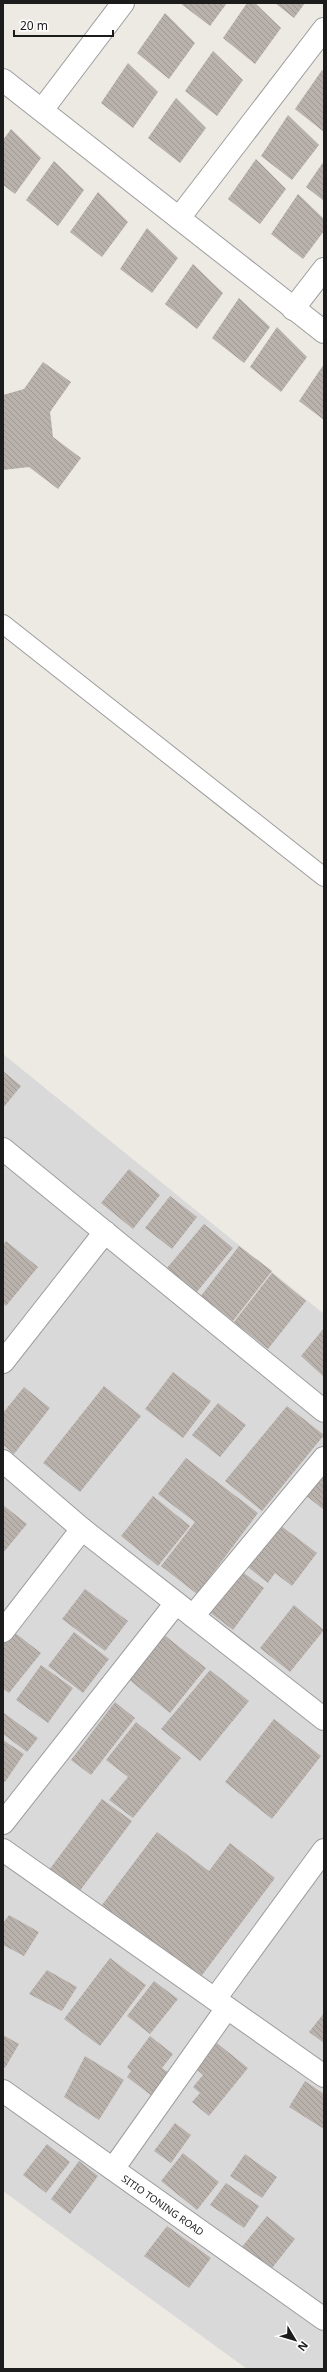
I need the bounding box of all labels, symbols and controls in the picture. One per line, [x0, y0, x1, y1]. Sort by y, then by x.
scale bar [14, 12, 113, 38]
text: 20 m [20, 17, 48, 34]
street label: SITIO TONING ROAD [119, 2171, 207, 2239]
north arrow [275, 2320, 315, 2360]
text: N [295, 2338, 312, 2355]

